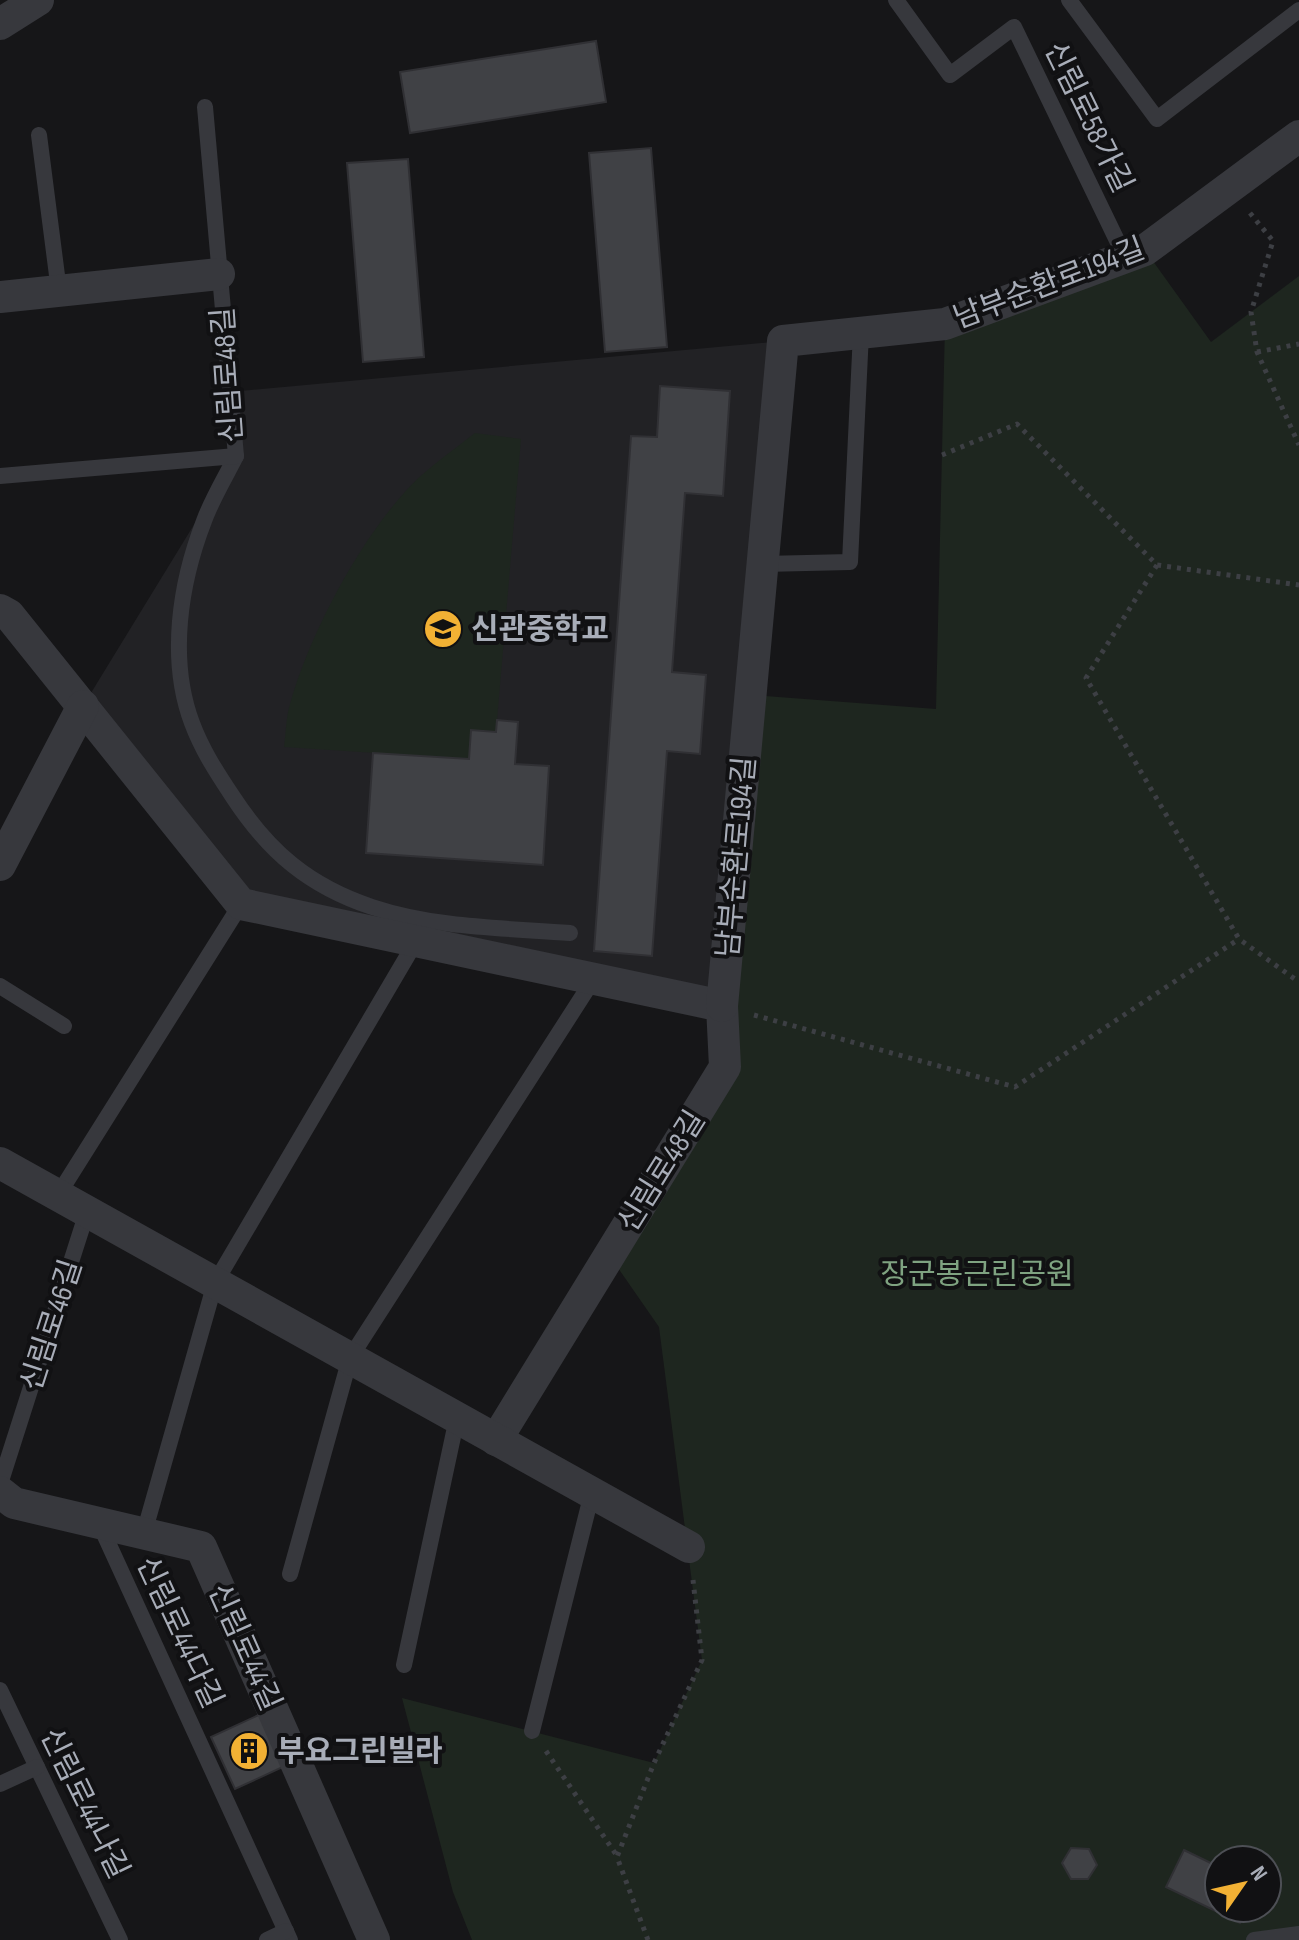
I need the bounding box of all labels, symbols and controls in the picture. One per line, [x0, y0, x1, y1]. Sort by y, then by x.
street label: 신림로58가길 [1036, 36, 1140, 199]
street label: 남부순환로194길 [949, 231, 1150, 337]
street label: 신림로48길 [205, 306, 251, 444]
school or university icon: 신관중학교 [422, 608, 464, 650]
place label: 신관중학교 [471, 612, 609, 648]
street label: 남부순환로194길 [710, 755, 764, 959]
street label: 신림로48길 [611, 1104, 713, 1239]
street label: 신림로46길 [14, 1255, 90, 1396]
park label: 장군봉근린공원 [880, 1257, 1074, 1293]
street label: 신림로44다길 [128, 1551, 230, 1714]
street label: 신림로44길 [200, 1578, 288, 1717]
street label: 신림로44나길 [32, 1722, 136, 1885]
building icon: 부요그린빌라 [228, 1730, 270, 1772]
place label: 부요그린빌라 [277, 1734, 443, 1770]
north arrow [1203, 1844, 1283, 1924]
text: N [1244, 1861, 1273, 1886]

